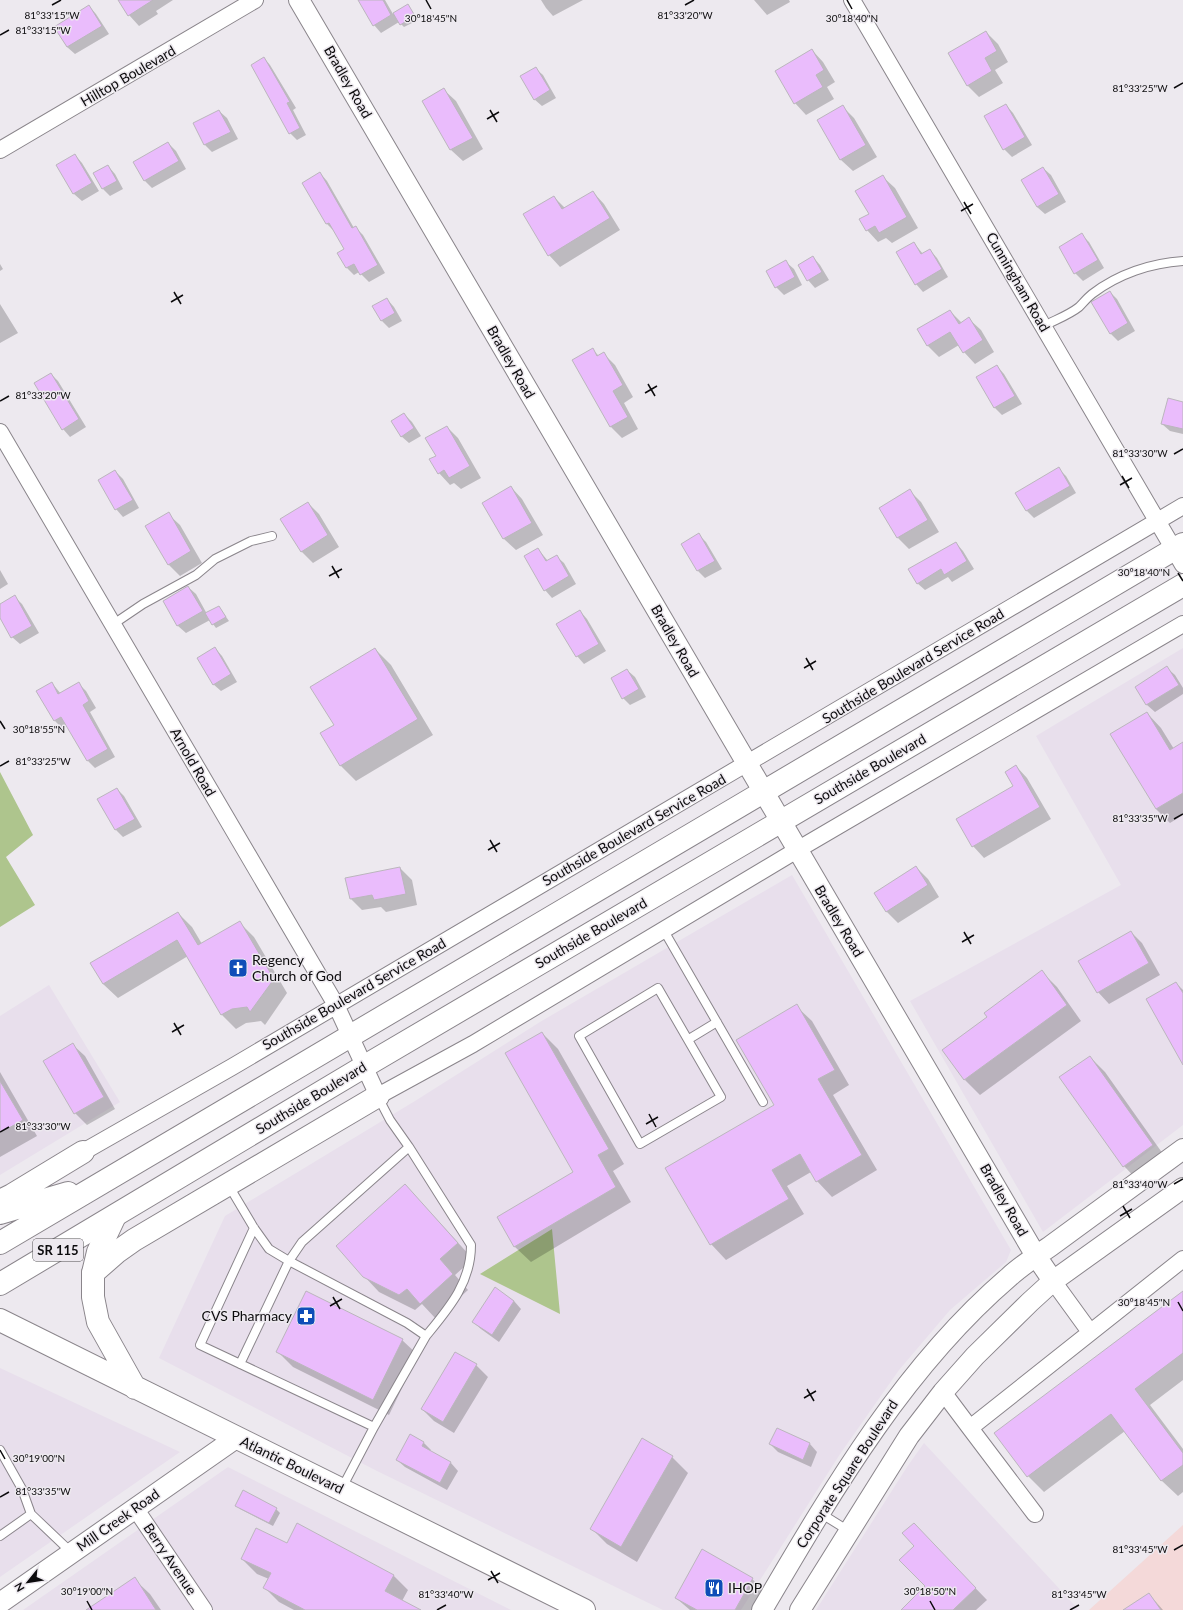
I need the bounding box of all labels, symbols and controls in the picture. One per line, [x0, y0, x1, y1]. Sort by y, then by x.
text: 81°33'15"W [24, 9, 80, 21]
text: 81°33'20"W [657, 9, 713, 21]
text: 30°18'45"N [405, 12, 457, 24]
text: 30°18'40"N [826, 12, 878, 24]
text: 81°33'15"W [15, 24, 71, 36]
street label: Hilltop Boulevard [77, 41, 178, 110]
street label: Bradley Road [321, 43, 376, 121]
text: 81°33'25"W [1112, 82, 1168, 94]
street label: Cunningham Road [983, 229, 1054, 335]
street label: Bradley Road [484, 323, 539, 401]
text: 81°33'20"W [15, 389, 71, 401]
text: 81°33'30"W [1112, 447, 1168, 459]
text: 30°18'40"N [1118, 566, 1170, 578]
street label: Bradley Road [648, 602, 703, 680]
street label: Southside Boulevard Service Road [819, 604, 1007, 727]
text: 30°18'55"N [13, 723, 65, 735]
street label: Arnold Road [167, 725, 220, 799]
street label: Southside Boulevard [811, 730, 929, 808]
text: 81°33'25"W [15, 755, 71, 767]
street label: Southside Boulevard Service Road [539, 770, 729, 889]
text: 81°33'35"W [1112, 812, 1168, 824]
street label: Bradley Road [811, 882, 867, 960]
street label: Southside Boulevard [532, 894, 650, 972]
street label: Southside Boulevard Service Road [259, 934, 449, 1053]
place label: Regency Church of God [252, 951, 342, 984]
church icon: Regency Church of God [227, 957, 249, 979]
street label: Southside Boulevard [252, 1058, 369, 1137]
text: 81°33'30"W [15, 1120, 71, 1132]
street label: Bradley Road [977, 1161, 1032, 1239]
text: 81°33'40"W [1112, 1178, 1168, 1190]
road number: SR 115 [33, 1239, 83, 1261]
text: 30°18'45"N [1118, 1296, 1170, 1308]
pharmacy icon: CVS Pharmacy [295, 1305, 317, 1327]
place label: CVS Pharmacy [202, 1307, 293, 1324]
street label: Corporate Square Boulevard [792, 1396, 901, 1551]
street label: Atlantic Boulevard [238, 1432, 347, 1497]
text: 30°19'00"N [13, 1452, 65, 1464]
text: 81°33'35"W [15, 1485, 71, 1497]
street label: Mill Creek Road [73, 1485, 162, 1554]
street label: Berry Avenue [140, 1520, 201, 1598]
text: 81°33'45"W [1112, 1543, 1168, 1555]
north arrow [8, 1562, 48, 1602]
restaurant icon: IHOP [703, 1577, 725, 1599]
place label: IHOP [728, 1579, 762, 1596]
text: N [11, 1580, 27, 1594]
text: 30°19'00"N [61, 1585, 113, 1597]
text: 30°18'50"N [904, 1585, 956, 1597]
text: 81°33'40"W [418, 1588, 474, 1600]
text: 81°33'45"W [1051, 1588, 1107, 1600]

